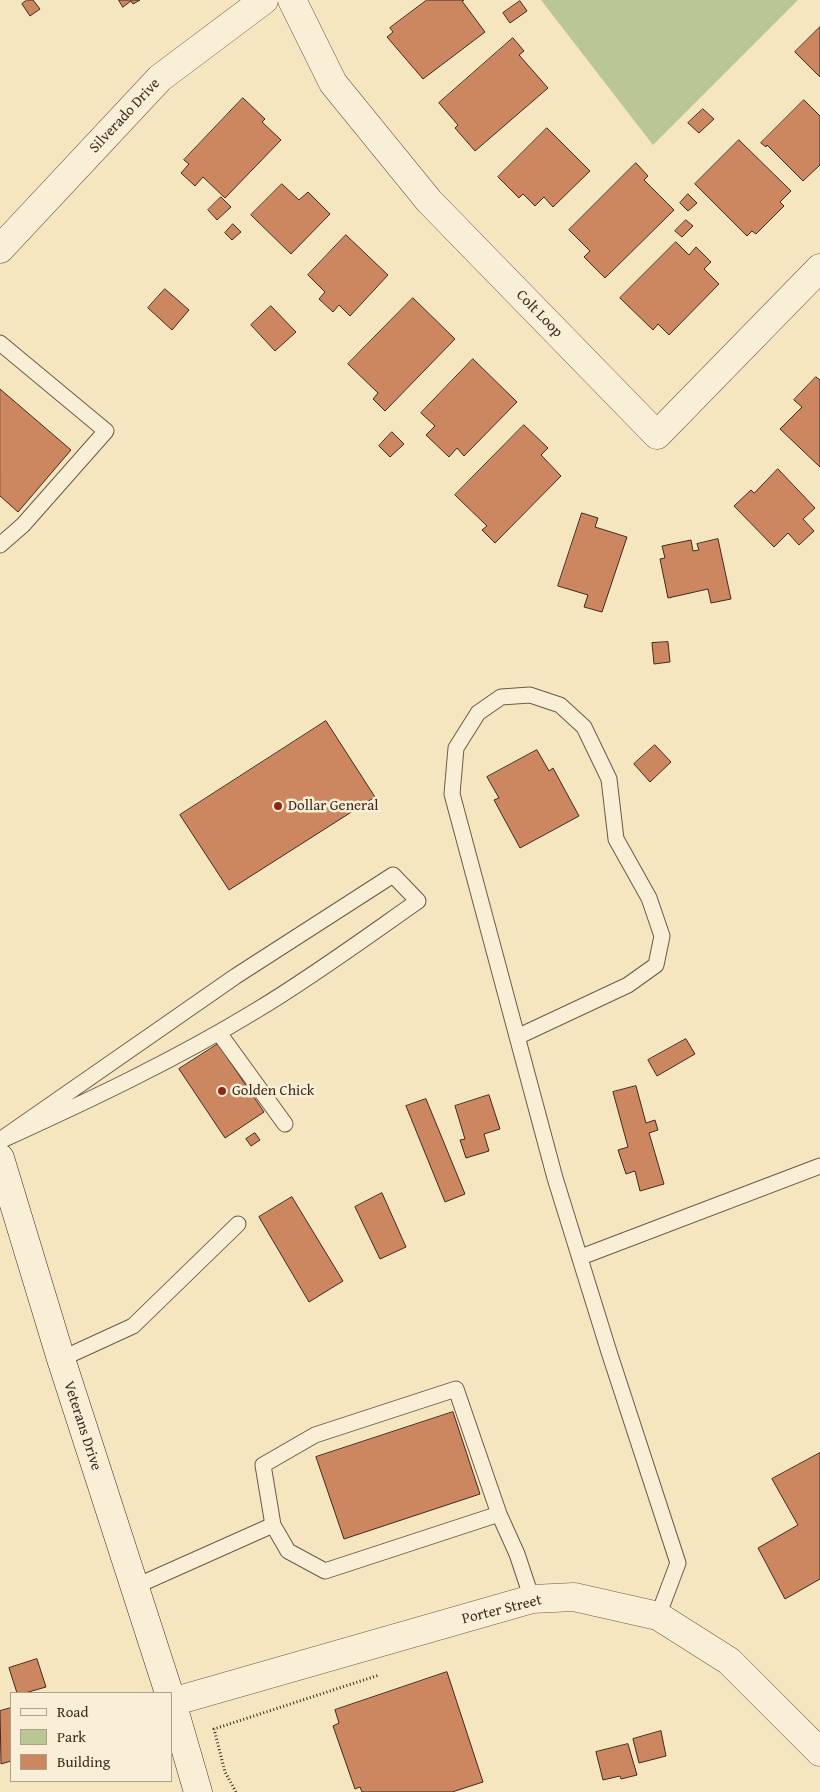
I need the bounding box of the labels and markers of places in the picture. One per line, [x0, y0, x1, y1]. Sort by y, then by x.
place label: Dollar General [288, 797, 378, 815]
marker: Dollar General [272, 800, 284, 812]
place label: Golden Chick [232, 1082, 314, 1100]
marker: Golden Chick [216, 1085, 228, 1097]

